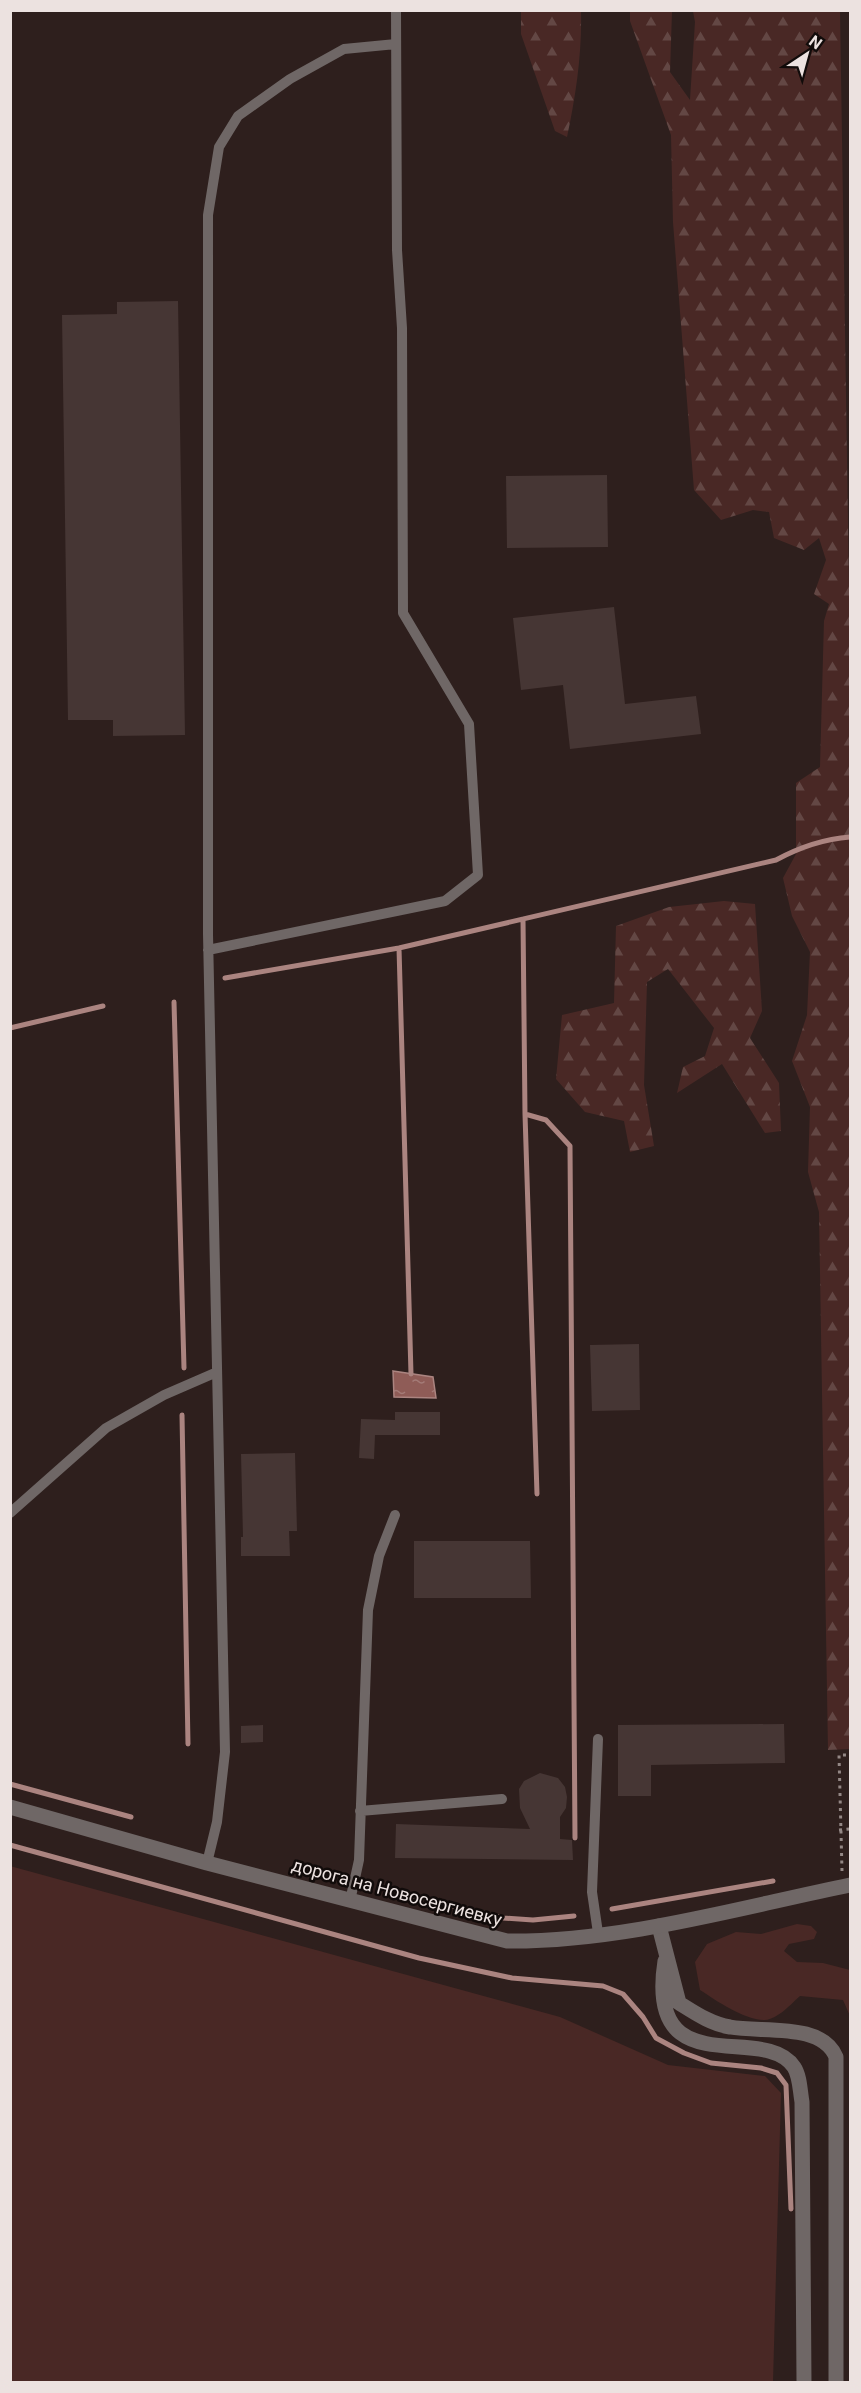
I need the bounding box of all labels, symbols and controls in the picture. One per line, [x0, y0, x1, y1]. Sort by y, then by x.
north arrow [777, 24, 837, 84]
text: N [805, 31, 826, 53]
street label: дорога на Новосергиевку [290, 1854, 505, 1930]

